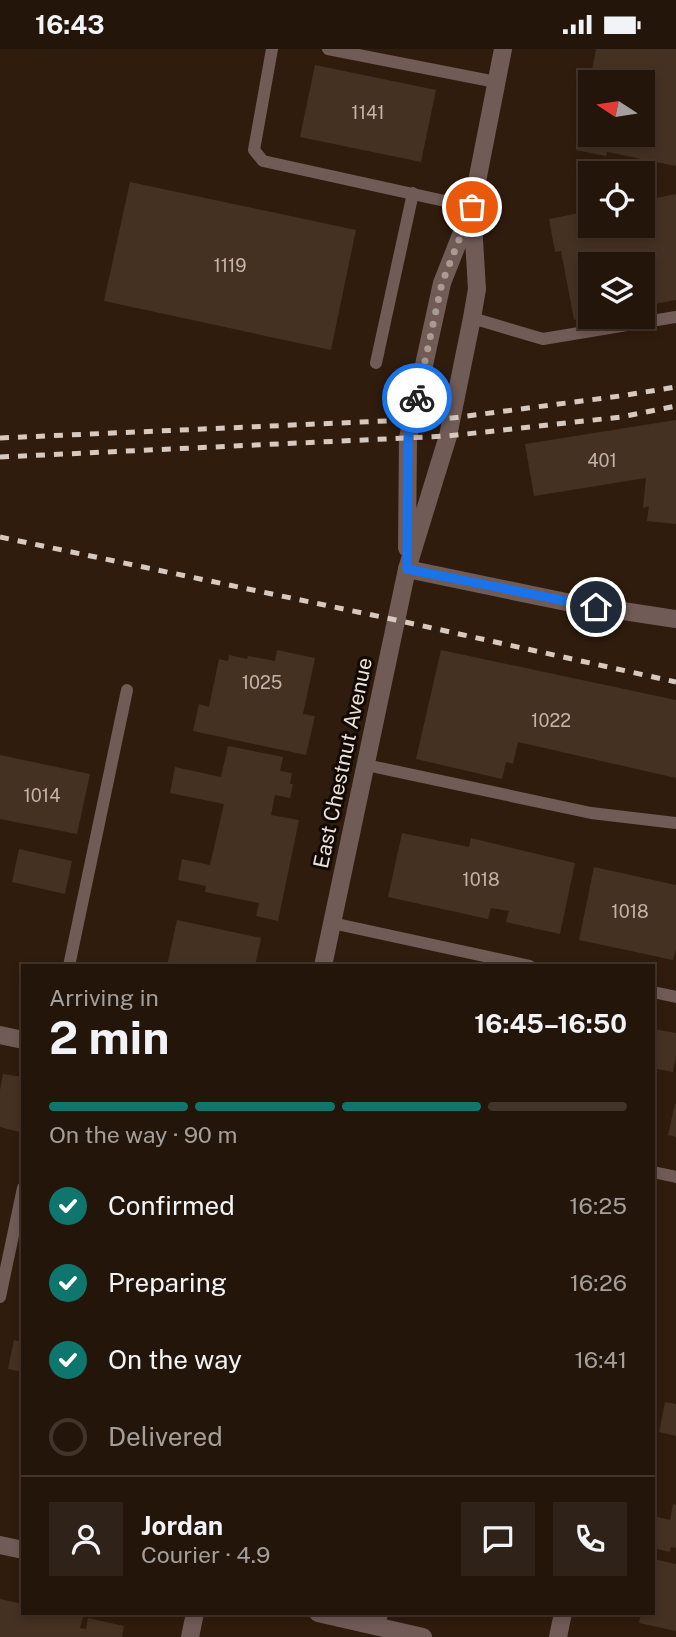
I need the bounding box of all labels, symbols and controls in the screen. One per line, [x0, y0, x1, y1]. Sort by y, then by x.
text: 16:43 [35, 9, 105, 40]
north arrow [578, 70, 654, 147]
map controls [578, 70, 655, 329]
house number: 1141 [351, 102, 385, 123]
button: locate [578, 161, 655, 238]
pin [442, 177, 502, 237]
icon: bag [453, 188, 491, 226]
button: layers [578, 252, 655, 329]
house number: 1119 [213, 255, 247, 276]
courier [382, 363, 452, 433]
icon: bike [398, 379, 436, 417]
house number: 401 [587, 450, 617, 471]
pin [566, 577, 626, 637]
icon: home [577, 588, 615, 626]
street label: East Chestnut Avenue [308, 655, 377, 871]
house number: 1025 [242, 672, 282, 693]
house number: 1022 [531, 710, 571, 731]
house number: 1014 [24, 785, 60, 806]
house number: 1018 [462, 869, 500, 890]
house number: 1018 [611, 901, 649, 922]
text: Arriving in [49, 984, 159, 1011]
text: 16:45–16:50 [474, 1008, 627, 1039]
text: 2 min [49, 1010, 169, 1064]
text: On the way · 90 m [49, 1121, 237, 1148]
icon: check [49, 1187, 87, 1225]
text: Confirmed [108, 1190, 235, 1221]
text: 16:25 [569, 1192, 627, 1219]
icon: check [49, 1264, 87, 1302]
text: Preparing [108, 1267, 227, 1298]
text: 16:26 [570, 1269, 627, 1296]
icon: check [49, 1341, 87, 1379]
text: On the way [108, 1344, 242, 1375]
text: 16:41 [574, 1346, 627, 1373]
text: Delivered [108, 1421, 223, 1452]
button: person [49, 1502, 123, 1576]
button: chat [461, 1502, 535, 1576]
button: phone [553, 1502, 627, 1576]
text: Jordan [141, 1510, 223, 1541]
text: Courier · 4.9 [141, 1541, 270, 1568]

